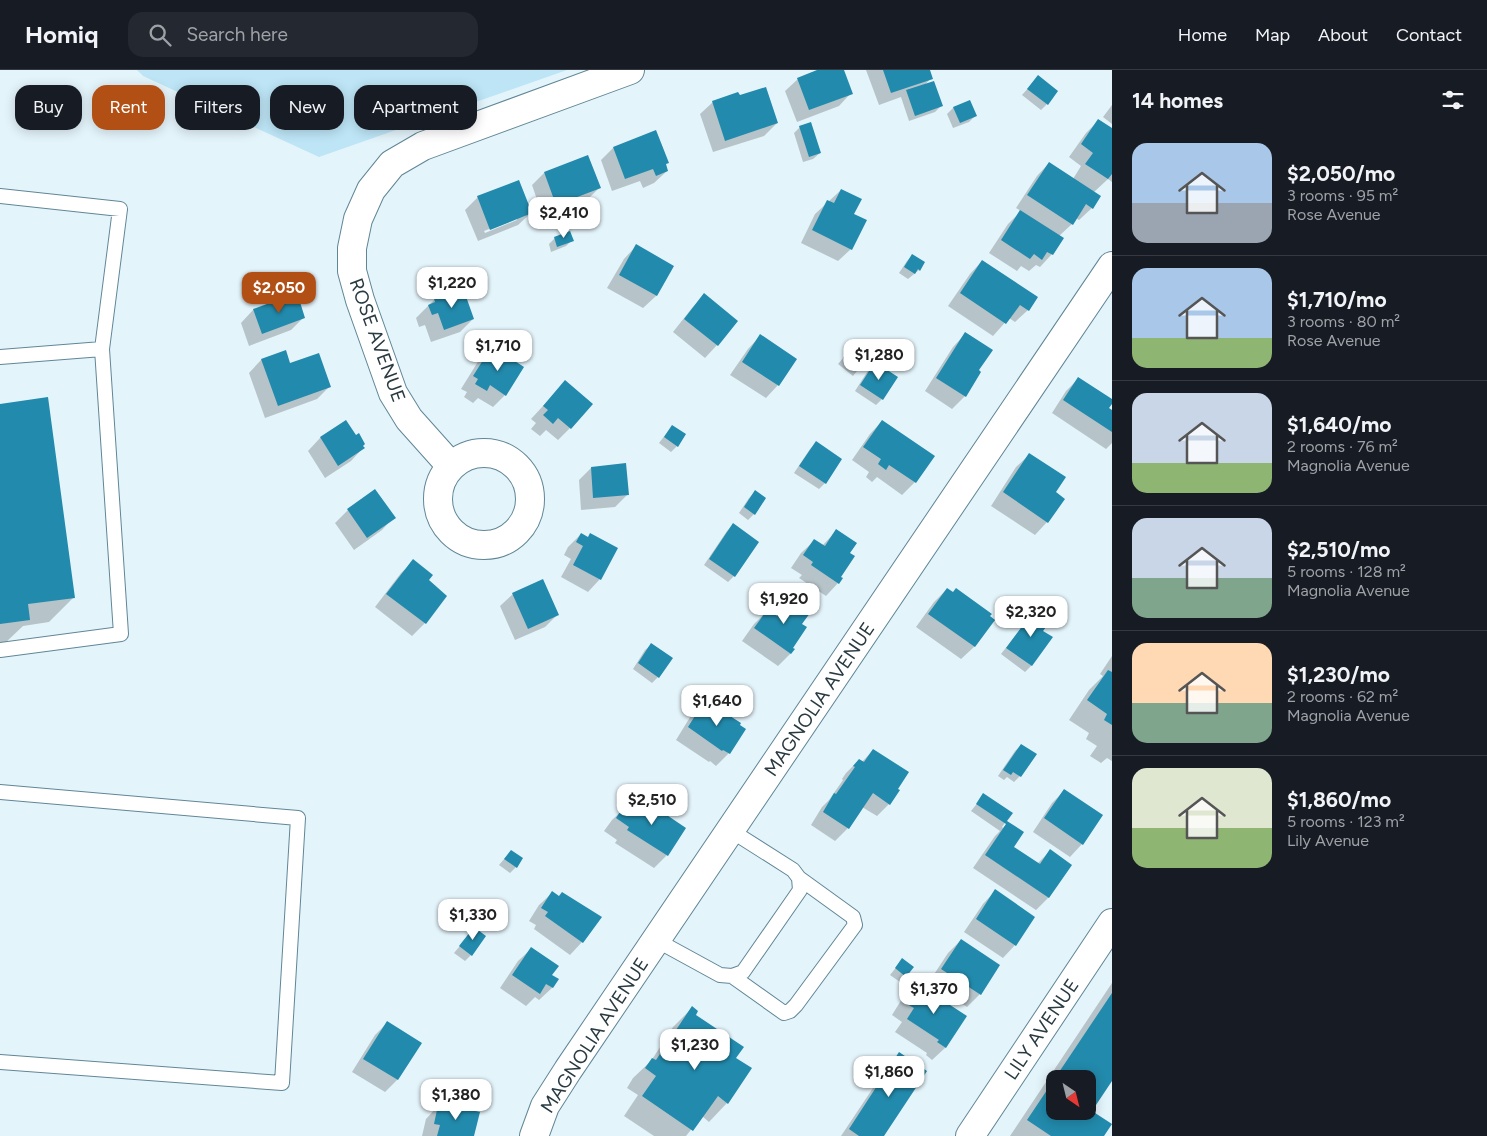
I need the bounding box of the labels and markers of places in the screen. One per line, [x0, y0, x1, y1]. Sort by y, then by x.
pin: $2,410 [523, 196, 605, 239]
pin: $1,220 [411, 266, 493, 309]
pin: $2,050 [238, 272, 320, 314]
pin: $1,710 [457, 330, 539, 372]
pin: $1,280 [838, 338, 920, 381]
pin: $1,920 [743, 582, 825, 625]
pin: $2,320 [990, 596, 1072, 638]
pin: $1,640 [676, 684, 758, 727]
pin: $2,510 [611, 784, 693, 826]
pin: $1,330 [432, 898, 514, 941]
pin: $1,370 [893, 972, 975, 1015]
pin: $1,230 [654, 1028, 736, 1071]
pin: $1,860 [848, 1056, 930, 1098]
pin: $1,380 [415, 1078, 497, 1121]

